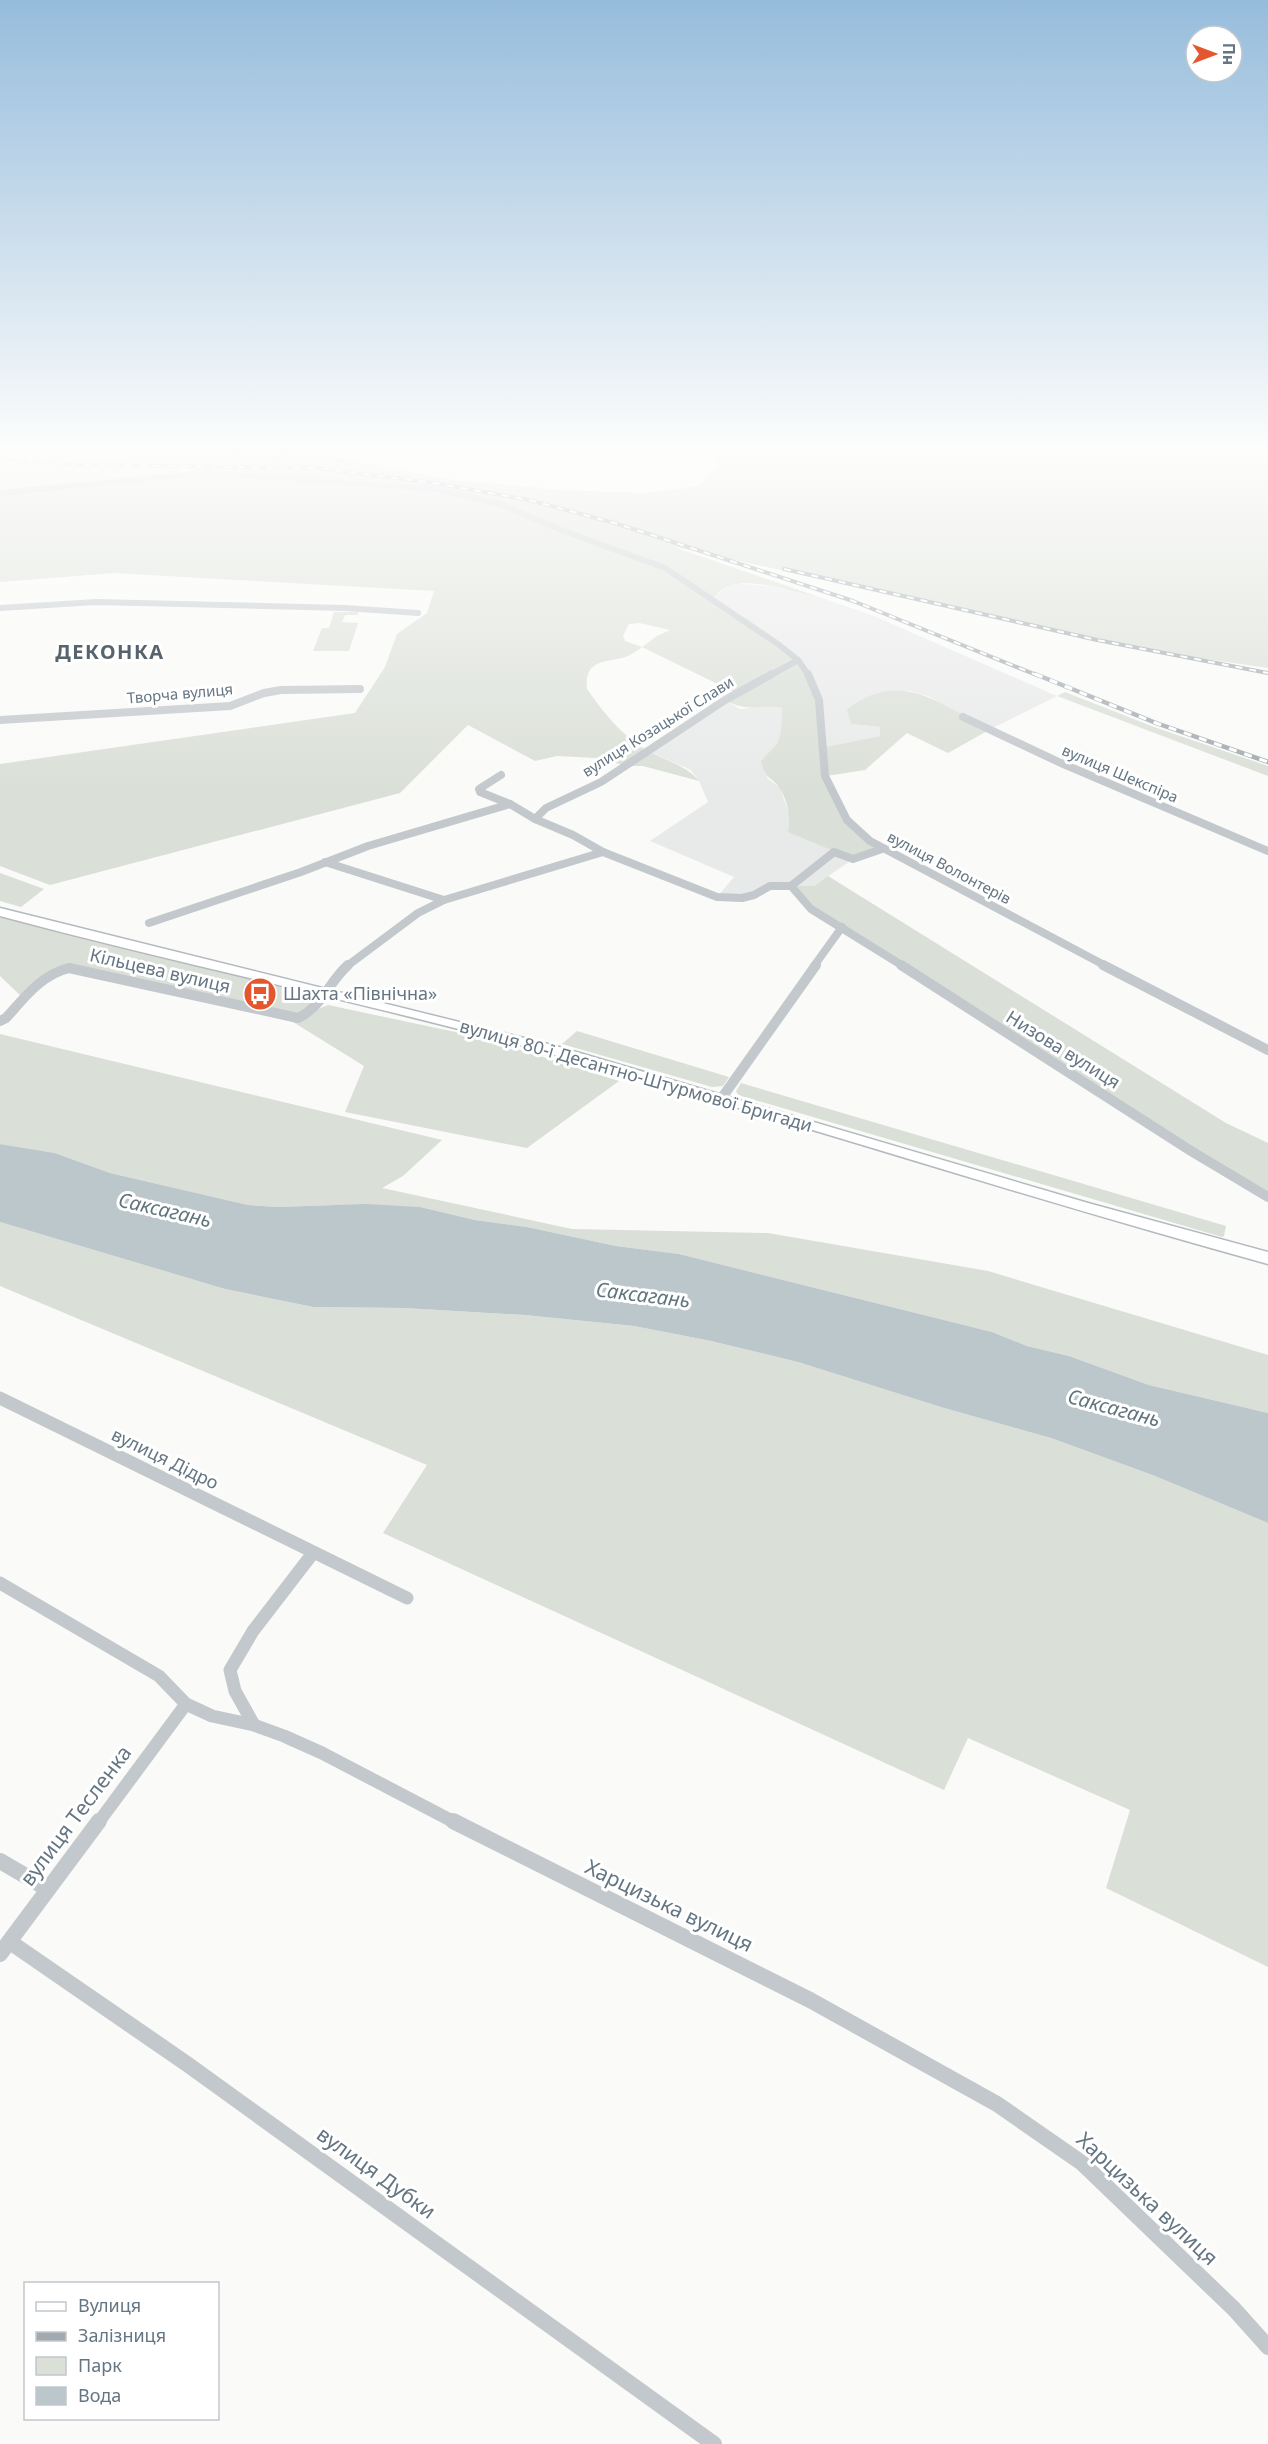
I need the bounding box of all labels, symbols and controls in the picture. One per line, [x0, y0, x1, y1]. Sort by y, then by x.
north arrow [1184, 24, 1244, 84]
text: Пн [1218, 43, 1240, 65]
district label: ДЕКОНКА [55, 638, 165, 665]
street label: вулиця Козацької Слави [578, 671, 737, 781]
street label: Творча вулиця [126, 678, 234, 708]
street label: вулиця Шекспіра [1059, 740, 1182, 807]
street label: вулиця Волонтерів [884, 826, 1015, 908]
street label: Кільцева вулиця [88, 942, 233, 998]
bus stop icon: Шахта «Північна» [242, 976, 278, 1012]
place label: Шахта «Північна» [283, 981, 437, 1005]
street label: Низова вулиця [1002, 1004, 1125, 1094]
street label: вулиця 80-ї Десантно-Штурмової Бригади [457, 1013, 815, 1137]
water label: Саксагань [116, 1186, 214, 1233]
water label: Саксагань [594, 1275, 692, 1314]
water label: Саксагань [1065, 1382, 1163, 1433]
street label: вулиця Дідро [108, 1422, 223, 1494]
street label: вулиця Тесленка [13, 1739, 137, 1891]
street label: Харцизька вулиця [581, 1852, 758, 1958]
street label: вулиця Дубки [312, 2120, 442, 2225]
street label: Харцизька вулиця [1071, 2125, 1224, 2271]
legend [24, 2282, 219, 2420]
text: Вулиця [78, 2293, 141, 2317]
text: Залізниця [78, 2323, 166, 2347]
text: Парк [78, 2353, 122, 2377]
text: Вода [78, 2383, 121, 2407]

